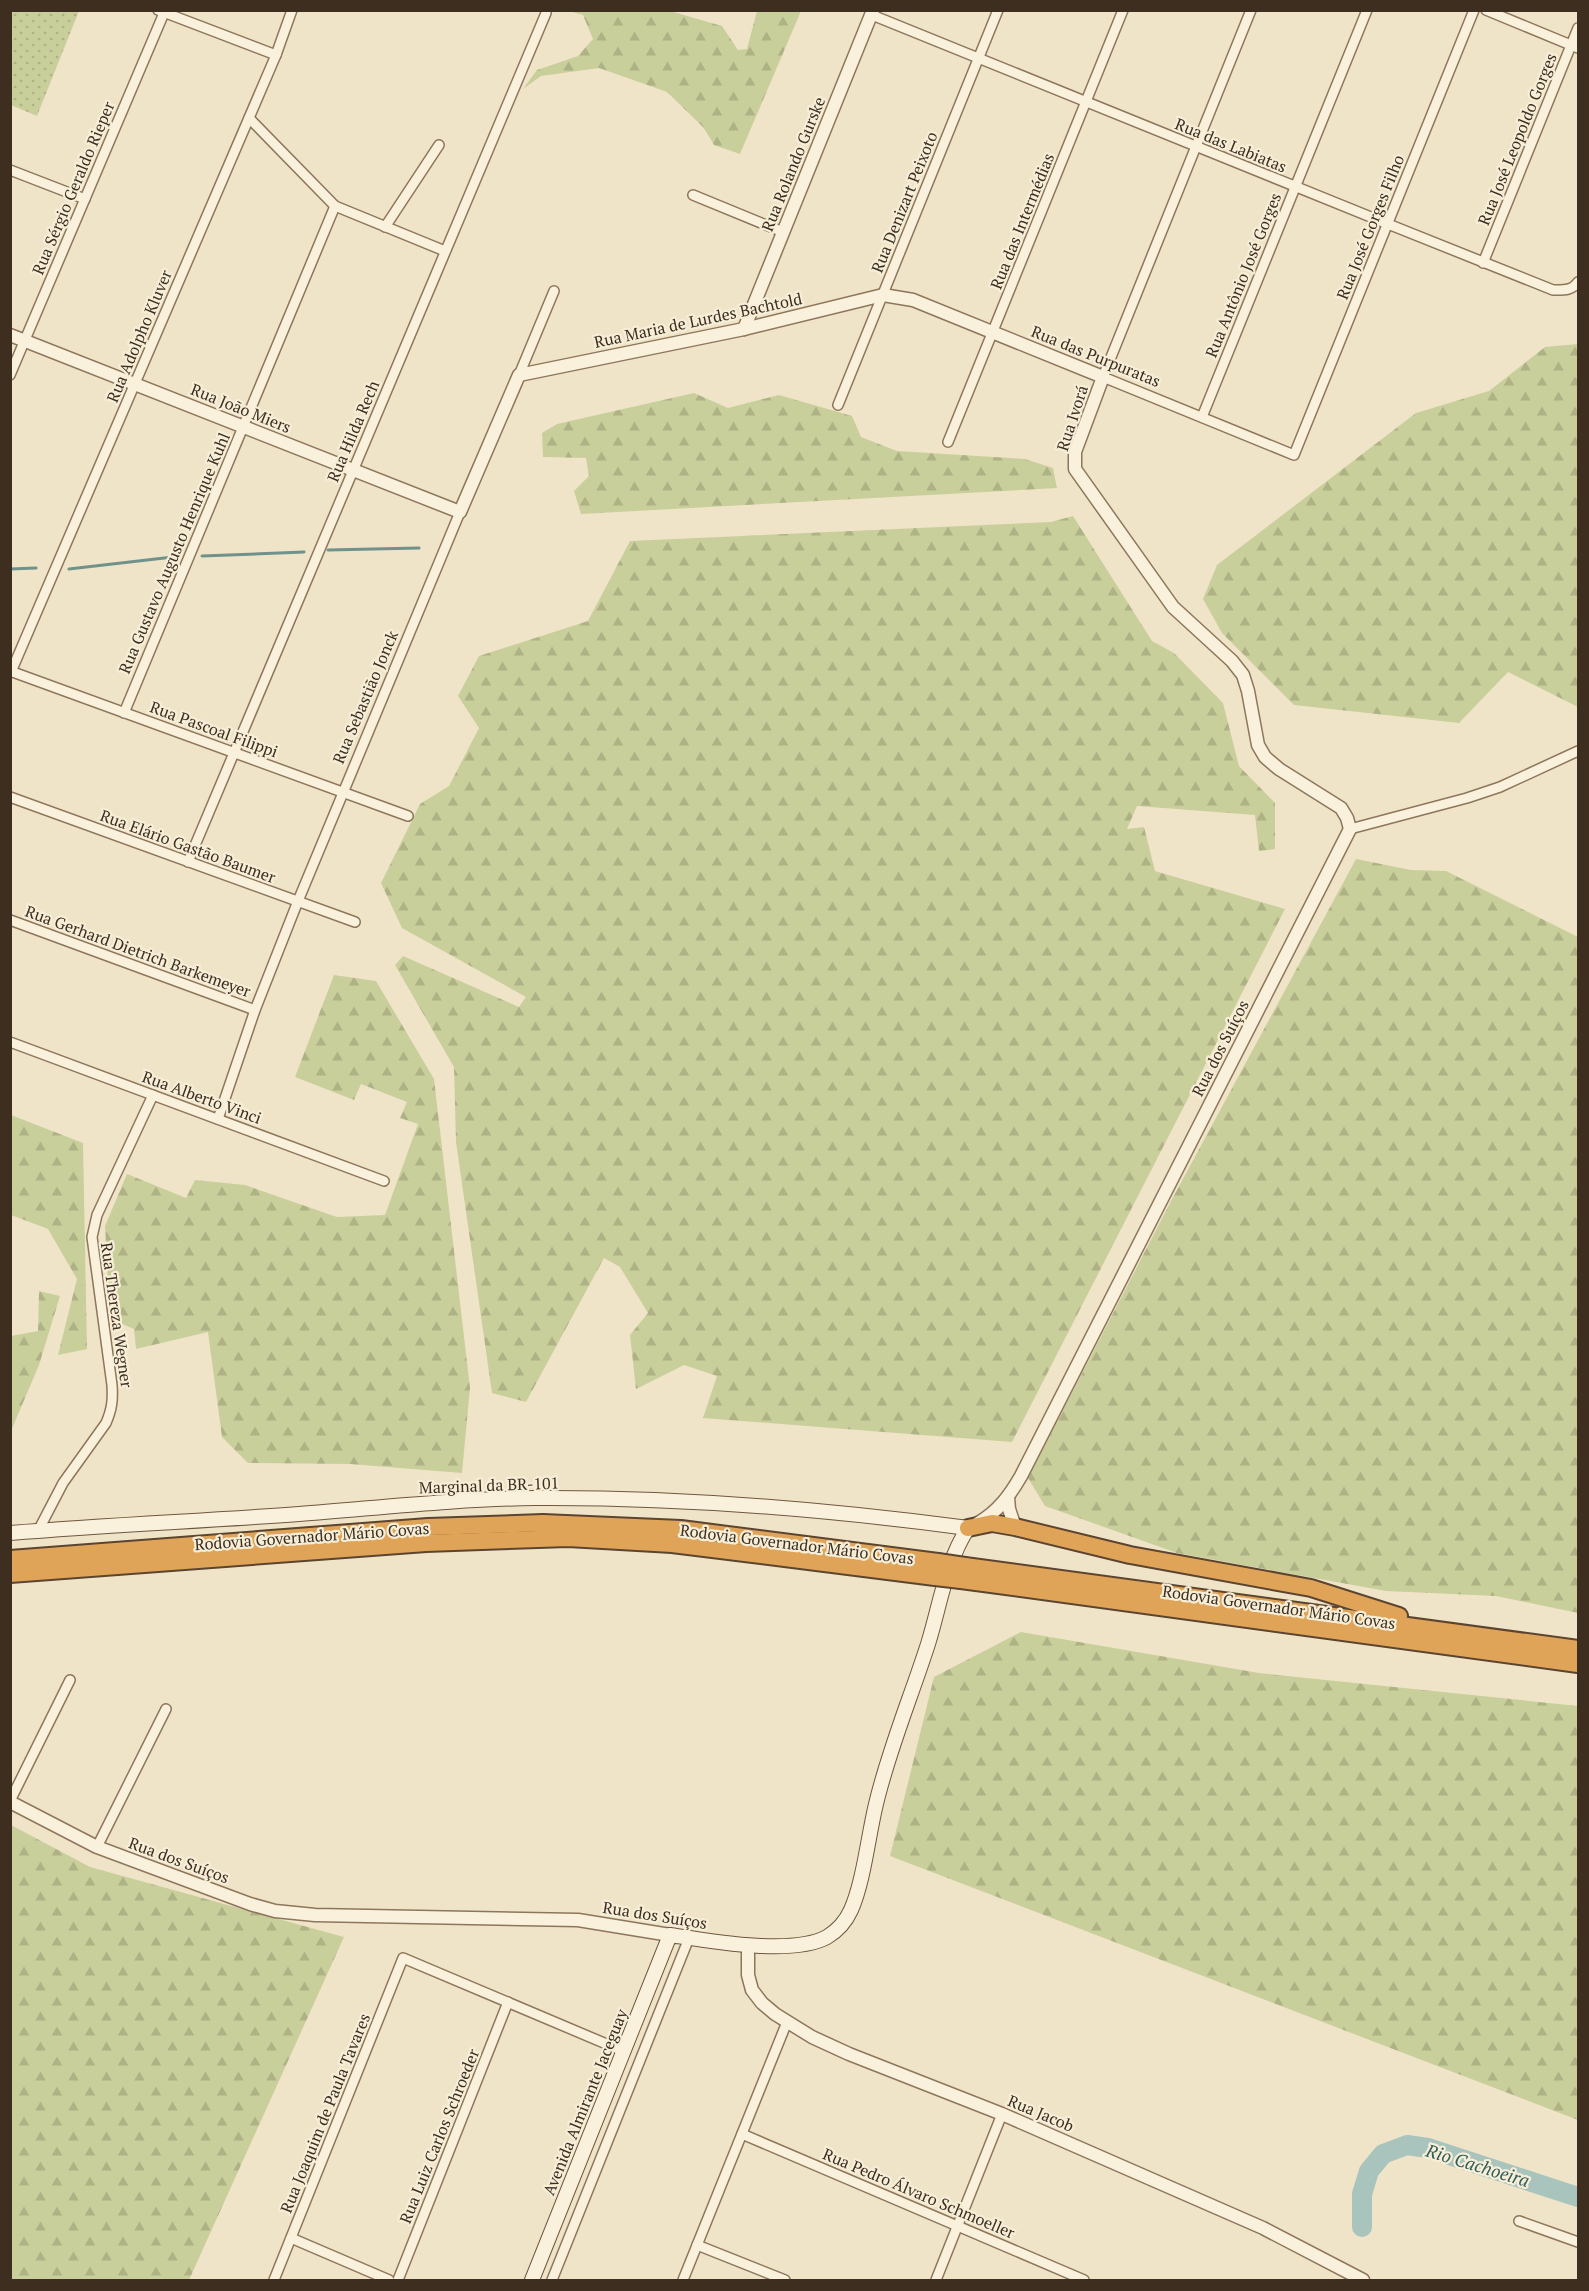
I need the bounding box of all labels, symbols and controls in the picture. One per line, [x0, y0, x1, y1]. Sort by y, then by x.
street label: Rua José Leopoldo Gorges [1472, 50, 1562, 228]
street label: Rua Rolando Gurske [756, 93, 830, 235]
street label: Rua Sérgio Geraldo Rieper [27, 97, 120, 278]
street label: Rua das Labiatas [1172, 113, 1290, 177]
street label: Rua Denizart Peixoto [866, 128, 942, 276]
street label: Rua das Intermédias [985, 150, 1059, 292]
street label: Rua José Gorges Filho [1331, 151, 1409, 303]
street label: Rua Antônio José Gorges [1200, 189, 1286, 361]
street label: Rua Adolpho Kluver [101, 266, 177, 406]
street label: Rua Maria de Lurdes Bachtold [592, 287, 804, 353]
street label: Rua das Purpuratas [1028, 320, 1164, 392]
street label: Rua Hilda Rech [322, 376, 385, 485]
street label: Rua João Miers [188, 378, 294, 438]
street label: Rua Ivorá [1051, 382, 1093, 454]
street label: Rua Gustavo Augusto Henrique Kuhl [113, 429, 235, 677]
street label: Rua Sebastião Jonck [327, 626, 403, 767]
street label: Rua Pascoal Filippi [147, 696, 281, 762]
street label: Rua Elário Gastão Baumer [97, 804, 280, 888]
street label: Rua Gerhard Dietrich Barkemeyer [22, 900, 255, 1002]
street label: Rua dos Suíços [1186, 996, 1254, 1100]
street label: Rua Alberto Vinci [139, 1065, 265, 1129]
street label: Rua Thereza Wegner [96, 1241, 138, 1390]
street label: Marginal da BR-101 [418, 1472, 560, 1498]
street label: Rodovia Governador Mário Covas [194, 1517, 430, 1555]
street label: Rodovia Governador Mário Covas [679, 1519, 915, 1569]
street label: Rodovia Governador Mário Covas [1161, 1580, 1397, 1634]
street label: Rua dos Suíços [126, 1832, 232, 1888]
street label: Rua dos Suíços [601, 1896, 709, 1934]
street label: Avenida Almirante Jaceguay [538, 2005, 633, 2198]
street label: Rua Joaquim de Paula Tavares [275, 2010, 375, 2216]
street label: Rua Luiz Carlos Schroeder [394, 2045, 484, 2227]
street label: Rua Jacob [1005, 2089, 1078, 2137]
water label: Rio Cachoeira [1422, 2138, 1533, 2192]
street label: Rua Pedro Álvaro Schmoeller [820, 2142, 1019, 2244]

